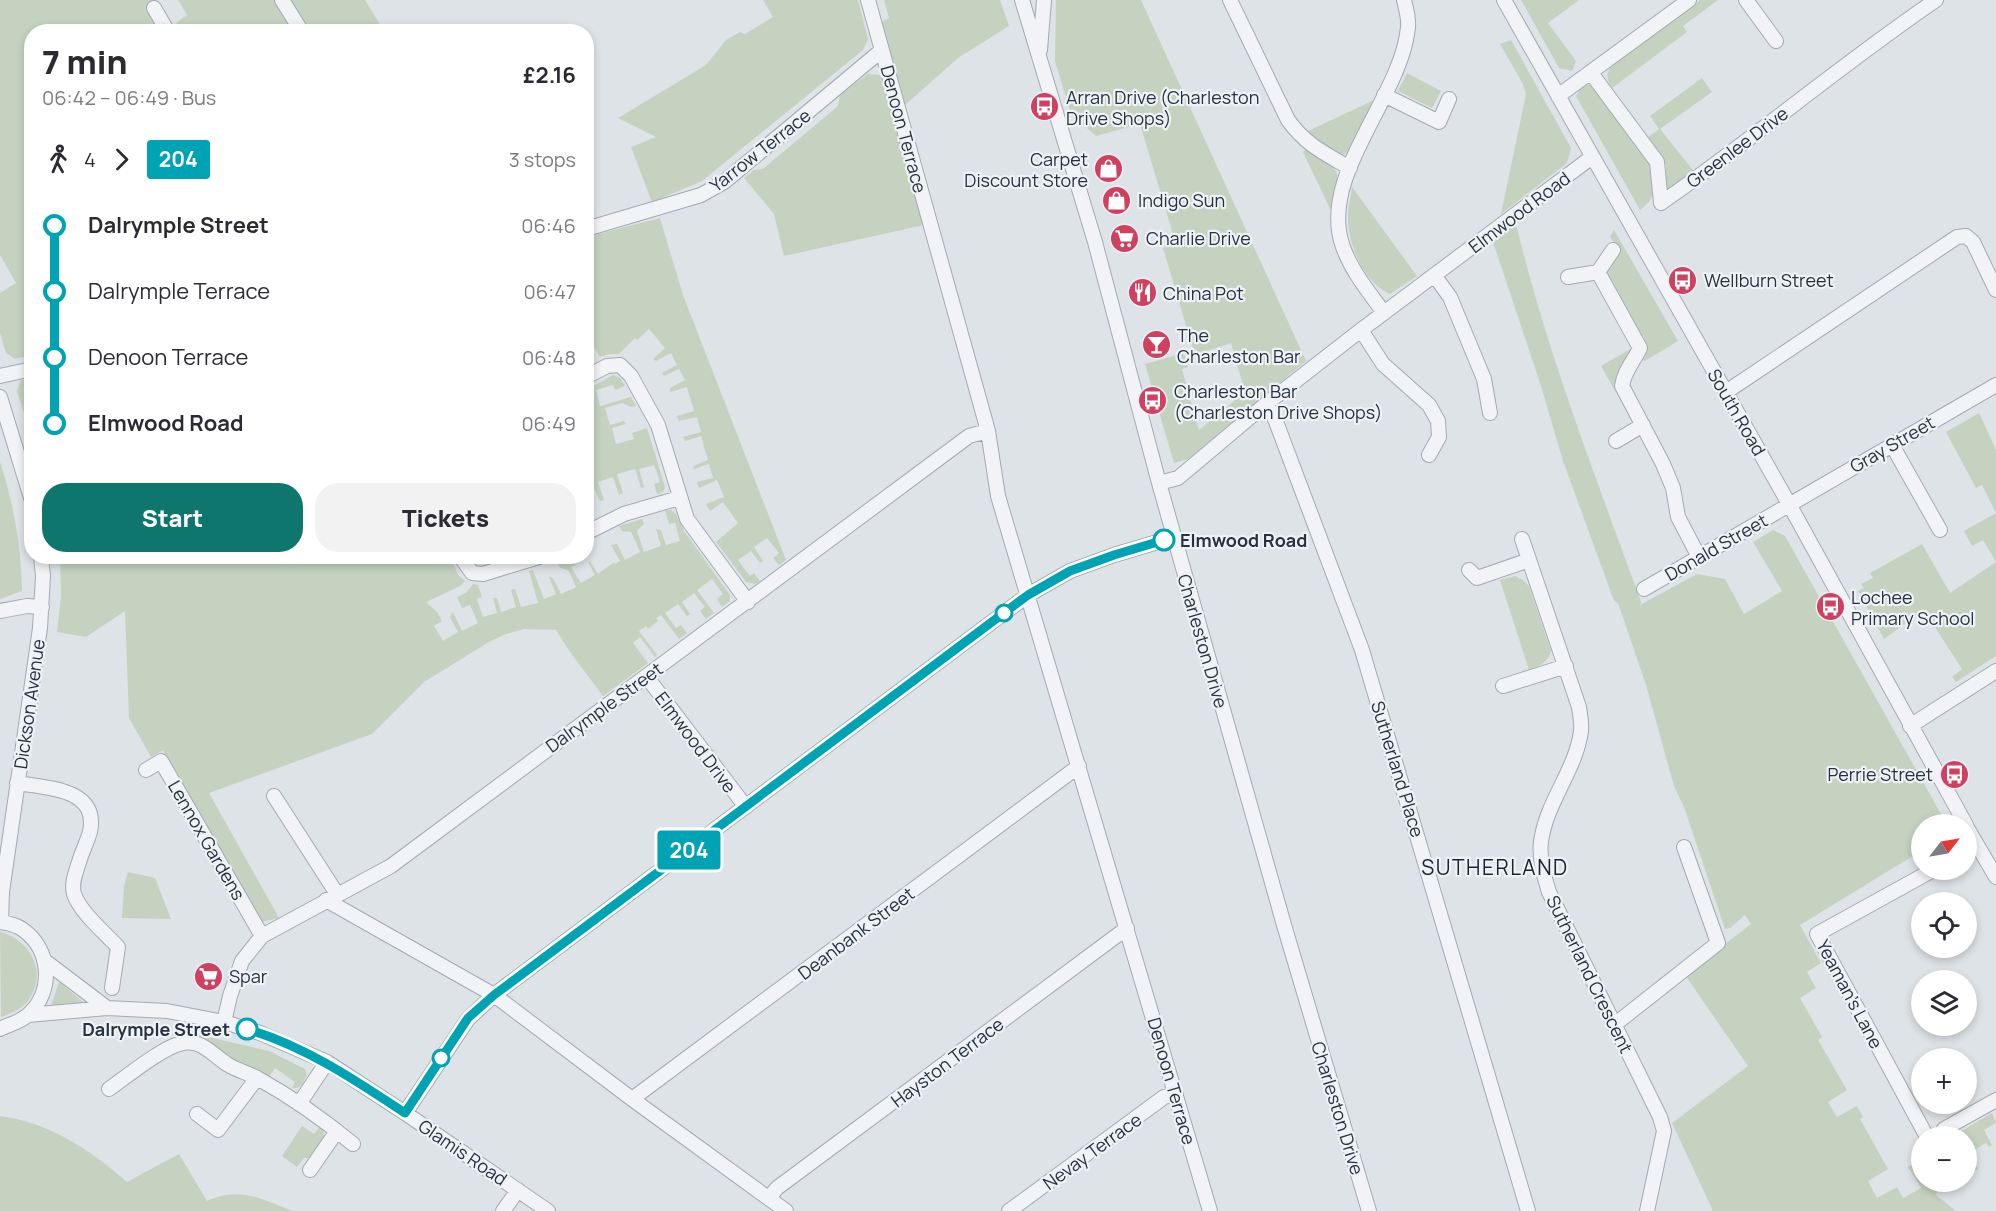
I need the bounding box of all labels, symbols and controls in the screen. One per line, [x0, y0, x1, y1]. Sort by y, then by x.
text: 7 min [42, 39, 128, 84]
text: £2.16 [523, 60, 576, 90]
street label: Denoon Terrace [875, 63, 933, 195]
text: 06:42 – 06:49 · Bus [42, 84, 216, 111]
place label: Arran Drive (Charleston Drive Shops) [1066, 85, 1259, 130]
bus stop icon: Arran Drive (Charleston Drive Shops) [1029, 91, 1061, 123]
street label: Greenlee Drive [1681, 101, 1793, 193]
street label: Yarrow Terrace [705, 103, 815, 197]
icon: walk [42, 143, 75, 176]
icon: forward [105, 143, 138, 176]
text: 204 [159, 145, 198, 173]
text: 4 [84, 146, 96, 173]
text: 3 stops [509, 146, 576, 173]
place label: Carpet Discount Store [964, 147, 1088, 192]
shop icon: Carpet Discount Store [1093, 153, 1125, 185]
street label: Elmwood Road [1463, 166, 1575, 258]
shop icon: Indigo Sun [1101, 184, 1133, 216]
place label: Indigo Sun [1138, 188, 1225, 212]
text: Dalrymple Street [88, 210, 269, 240]
text: 06:46 [521, 212, 576, 239]
supermarket icon: Charlie Drive [1109, 222, 1141, 254]
place label: Charlie Drive [1146, 226, 1251, 250]
bus stop icon: Wellburn Street [1667, 264, 1699, 296]
place label: Wellburn Street [1704, 268, 1834, 292]
text: Dalrymple Terrace [88, 276, 270, 306]
restaurant icon: China Pot [1126, 277, 1158, 309]
text: 06:47 [524, 278, 576, 305]
place label: China Pot [1163, 281, 1244, 305]
place label: The Charleston Bar [1177, 323, 1301, 368]
bar icon: The Charleston Bar [1140, 329, 1172, 361]
text: Denoon Terrace [88, 342, 248, 372]
text: 06:48 [522, 344, 576, 371]
street label: South Road [1702, 364, 1772, 460]
place label: Charleston Bar (Charleston Drive Shops) [1174, 379, 1382, 424]
bus stop icon: Charleston Bar (Charleston Drive Shops) [1137, 385, 1169, 417]
text: Elmwood Road [88, 408, 244, 438]
text: 06:49 [521, 410, 576, 437]
street label: Gray Street [1845, 410, 1939, 478]
button: Start [42, 483, 303, 552]
button: Tickets [315, 483, 576, 552]
street label: Donald Street [1660, 508, 1772, 586]
place label: Elmwood Road [1180, 528, 1307, 552]
marker: Elmwood Road [1153, 529, 1175, 551]
street label: Charleston Drive [1172, 571, 1234, 711]
place label: Lochee Primary School [1851, 585, 1975, 630]
bus stop icon: Lochee Primary School [1814, 591, 1846, 623]
unlabelled marker [995, 604, 1013, 622]
street label: Dickson Avenue [8, 637, 50, 771]
street label: Dalrymple Street [541, 656, 667, 758]
street label: Elmwood Drive [650, 687, 742, 797]
street label: Sutherland Place [1366, 698, 1430, 840]
bus stop icon: Perrie Street [1938, 758, 1970, 790]
place label: Perrie Street [1827, 762, 1933, 786]
street label: Lennox Gardens [163, 776, 251, 904]
north arrow [1911, 814, 1977, 880]
map controls [1911, 814, 1977, 1192]
line badge: 204 [654, 830, 724, 870]
text: 204 [669, 836, 709, 864]
district label: SUTHERLAND [1421, 853, 1569, 881]
street label: Deanbank Street [793, 881, 919, 985]
street label: Sutherland Crescent [1541, 891, 1639, 1057]
button: locate [1911, 892, 1977, 958]
street label: Yeaman's Lane [1811, 935, 1889, 1053]
supermarket icon: Spar [192, 960, 224, 992]
place label: Spar [229, 964, 268, 988]
button: layers [1911, 970, 1977, 1036]
street label: Hayston Terrace [886, 1012, 1008, 1112]
street label: Denoon Terrace [1142, 1015, 1202, 1147]
place label: Dalrymple Street [82, 1017, 230, 1041]
marker: Dalrymple Street [236, 1018, 258, 1040]
street label: Charleston Drive [1306, 1038, 1370, 1178]
button: + [1911, 1048, 1977, 1114]
unlabelled marker [432, 1049, 450, 1067]
street label: Nevay Terrace [1038, 1107, 1146, 1195]
street label: Glamis Road [414, 1114, 512, 1190]
button: − [1911, 1126, 1977, 1192]

